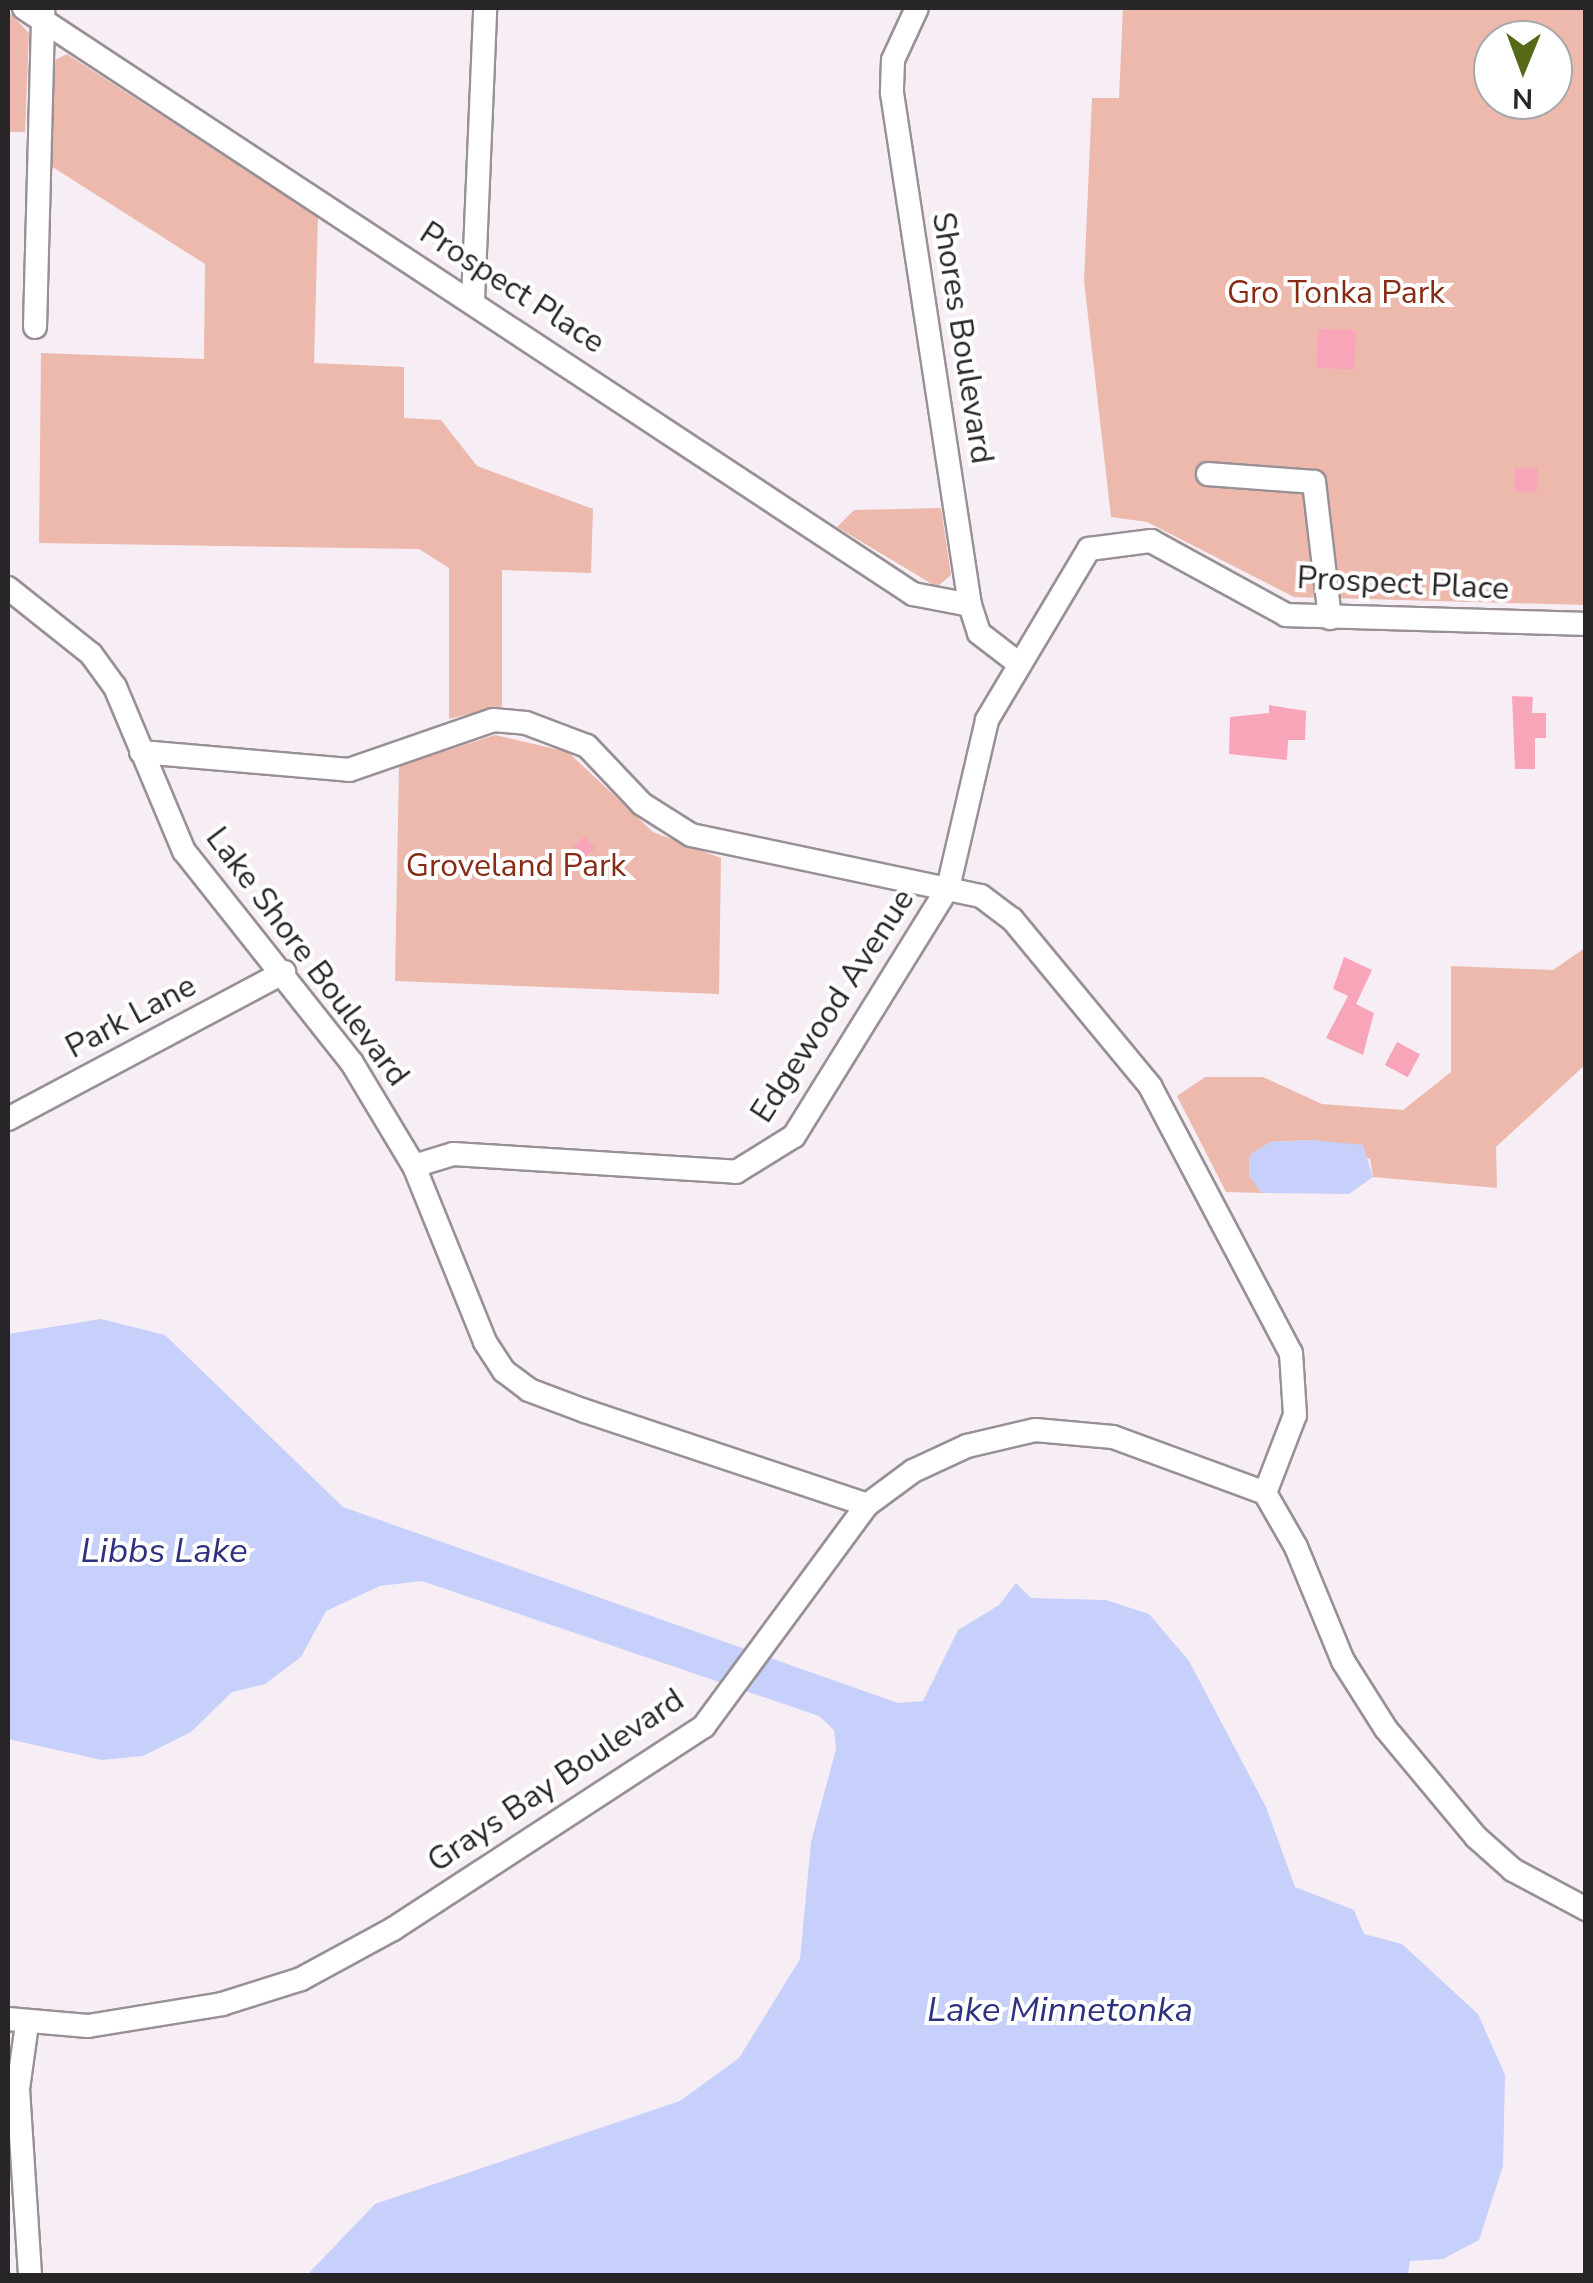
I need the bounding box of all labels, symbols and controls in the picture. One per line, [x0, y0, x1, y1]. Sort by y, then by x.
north arrow [1473, 20, 1573, 120]
text: N [1512, 79, 1533, 117]
street label: Shores Boulevard [923, 210, 1001, 466]
street label: Prospect Place [412, 214, 612, 362]
park label: Gro Tonka Park [1227, 274, 1445, 312]
street label: Prospect Place [1296, 559, 1510, 609]
street label: Lake Shore Boulevard [197, 820, 417, 1094]
park label: Groveland Park [406, 847, 626, 885]
street label: Edgewood Avenue [743, 882, 923, 1130]
street label: Park Lane [59, 967, 203, 1067]
water label: Libbs Lake [81, 1530, 247, 1572]
street label: Grays Bay Boulevard [421, 1681, 691, 1881]
water label: Lake Minnetonka [927, 1989, 1193, 2031]

